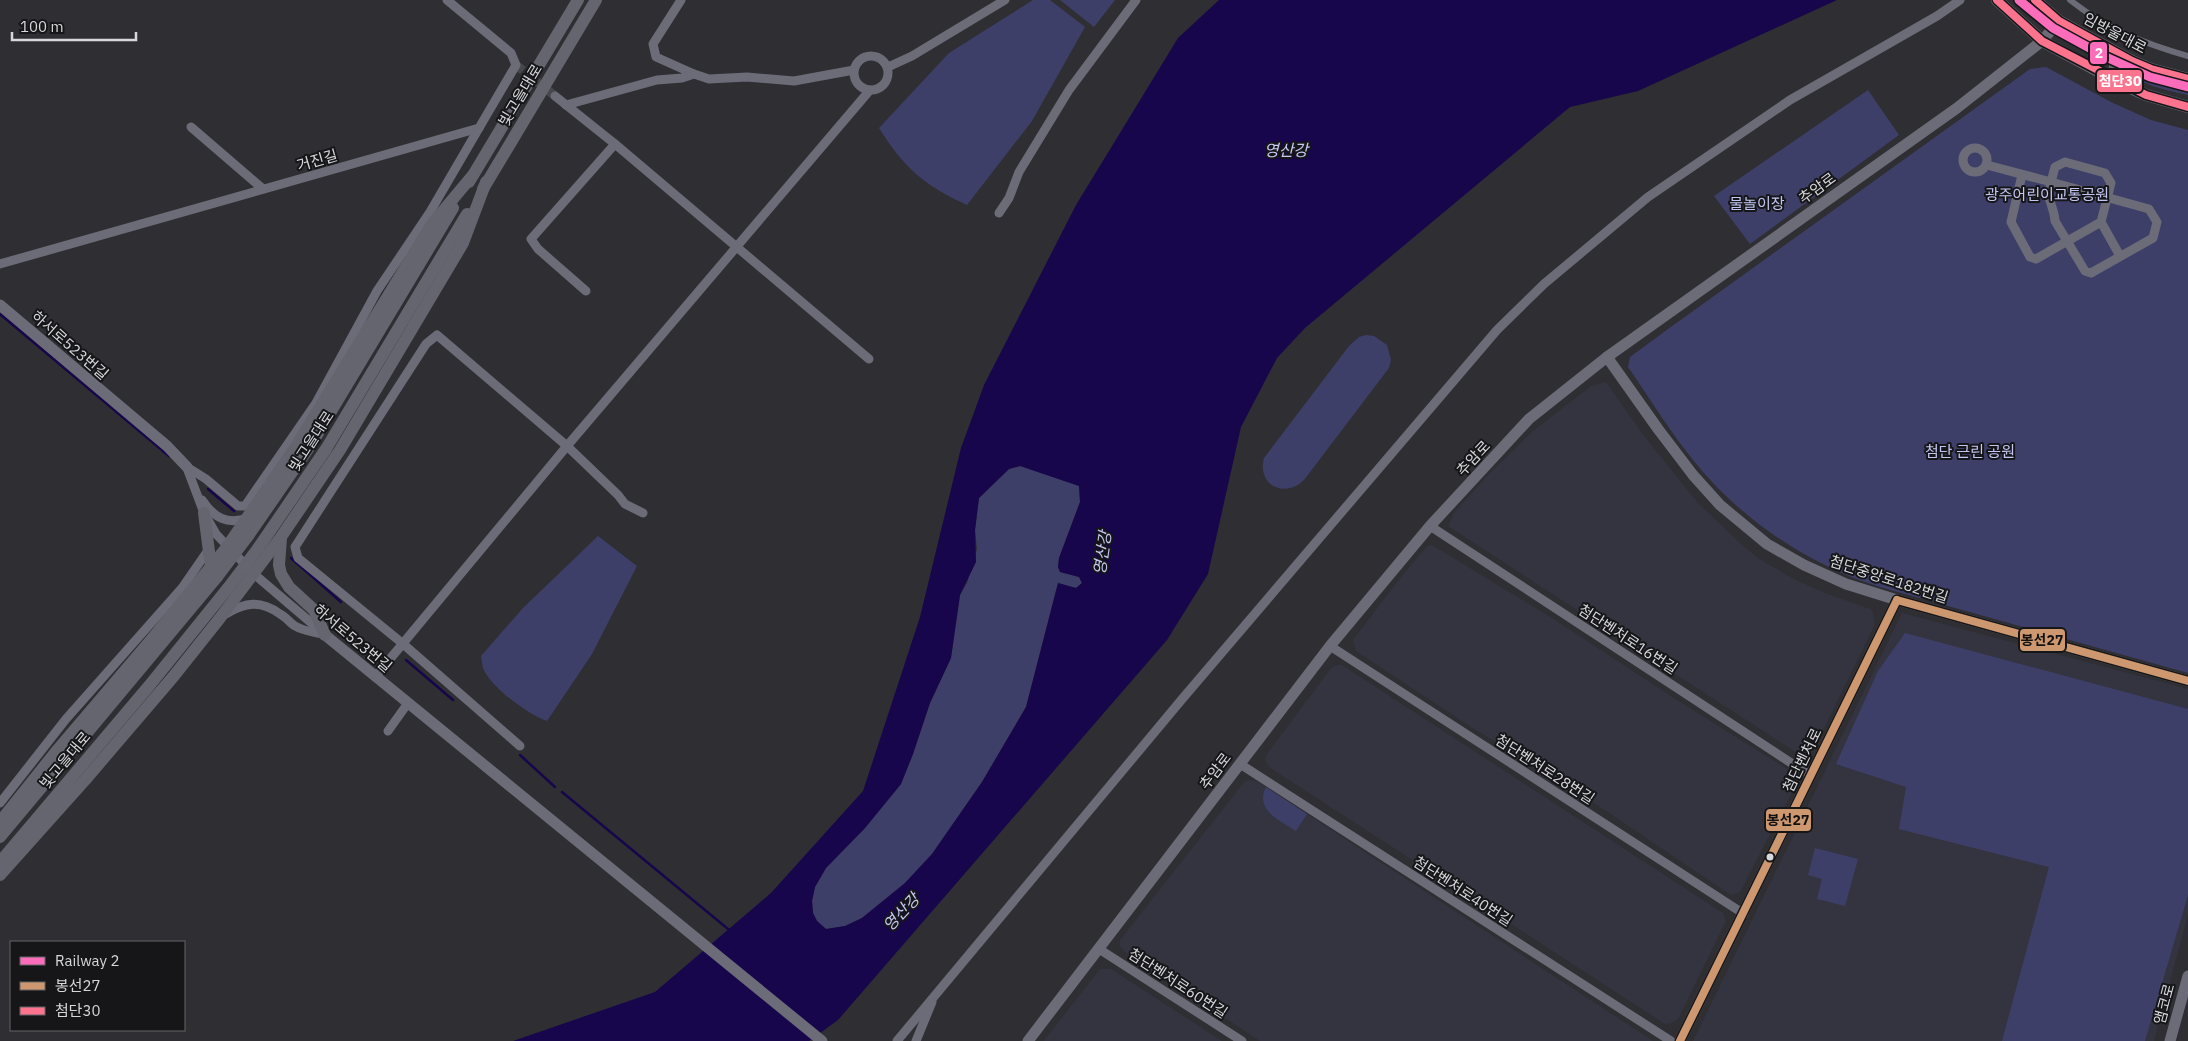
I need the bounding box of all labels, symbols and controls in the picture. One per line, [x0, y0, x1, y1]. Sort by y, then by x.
street label: 임방울대로 [2080, 8, 2150, 58]
scale bar [12, 10, 136, 42]
text: 100 m [20, 17, 64, 36]
line badge: 2 [2089, 41, 2108, 65]
text: 2 [2095, 44, 2103, 62]
street label: 빛고을대로 [494, 61, 546, 129]
line badge: 첨단30 [2096, 69, 2143, 93]
text: 첨단30 [2099, 72, 2141, 90]
water label: 영산강 [1264, 140, 1310, 160]
street label: 거진길 [294, 145, 340, 175]
street label: 추암로 [1795, 168, 1839, 208]
park label: 광주어린이교통공원 [1985, 185, 2109, 204]
park label: 물놀이장 [1729, 194, 1785, 213]
street label: 하서로523번길 [28, 306, 112, 384]
street label: 빛고을대로 [284, 407, 338, 475]
street label: 추암로 [1452, 436, 1494, 480]
park label: 첨단 근린 공원 [1925, 442, 2015, 461]
water label: 영산강 [1089, 527, 1115, 576]
street label: 첨단중앙로182번길 [1827, 551, 1951, 607]
street label: 하서로523번길 [310, 600, 396, 676]
street label: 첨단벤처로16번길 [1575, 600, 1681, 678]
line badge: 봉선27 [2019, 628, 2066, 652]
text: 봉선27 [2021, 631, 2063, 649]
street label: 첨단벤처로 [1778, 725, 1826, 795]
street label: 빛고을대로 [36, 727, 94, 793]
street label: 첨단벤처로28번길 [1492, 730, 1598, 808]
street label: 추암로 [1195, 749, 1235, 793]
line badge: 봉선27 [1765, 808, 1812, 832]
text: 봉선27 [1767, 811, 1809, 829]
street label: 첨단벤처로40번길 [1410, 852, 1516, 930]
unlabelled marker [1765, 852, 1775, 862]
water label: 영산강 [879, 887, 925, 935]
legend [10, 941, 185, 1031]
street label: 첨단벤처로60번길 [1125, 944, 1231, 1022]
text: Railway 2 [55, 951, 120, 970]
text: 봉선27 [55, 976, 101, 995]
street label: 앰코로 [2149, 982, 2179, 1026]
text: 첨단30 [55, 1001, 101, 1020]

